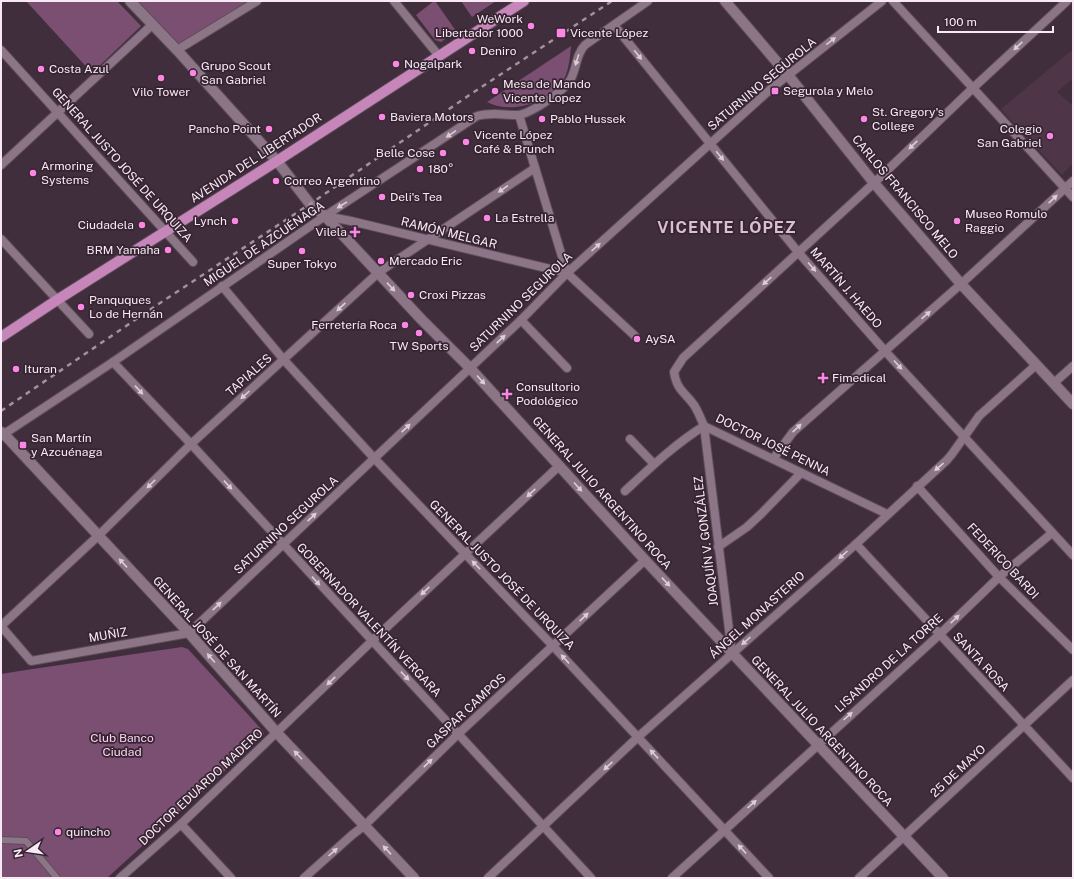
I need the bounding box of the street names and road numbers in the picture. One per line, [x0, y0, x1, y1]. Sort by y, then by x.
street label: SATURNINO SEGUROLA [705, 34, 819, 133]
street label: GENERAL JUSTO JOSÉ DE URQUIZA [49, 85, 195, 245]
street label: AVENIDA DEL LIBERTADOR [188, 110, 324, 206]
street label: CARLOS FRANCISCO MELO [849, 132, 961, 262]
street label: MIGUEL DE AZCUÉNAGA [201, 198, 327, 290]
street label: RAMÓN MELGAR [400, 214, 498, 252]
street label: MARTÍN J. HAEDO [807, 245, 885, 331]
street label: SATURNINO SEGUROLA [467, 249, 576, 355]
street label: TAPIALES [223, 351, 275, 399]
street label: DOCTOR JOSÉ PENNA [713, 411, 833, 479]
street label: GENERAL JULIO ARGENTINO ROCA [530, 414, 675, 573]
street label: SATURNINO SEGUROLA [231, 473, 341, 577]
street label: JOAQUÍN V. GONZÁLEZ [691, 475, 721, 607]
street label: GENERAL JUSTO JOSÉ DE URQUIZA [427, 497, 578, 653]
street label: FEDERICO BARDI [964, 520, 1042, 602]
street label: GOBERNADOR VALENTÍN VERGARA [294, 540, 444, 700]
street label: ÁNGEL MONASTERIO [706, 568, 808, 661]
street label: GENERAL JOSÉ DE SAN MARTÍN [150, 574, 284, 720]
street label: LISANDRO DE LA TORRE [832, 611, 946, 715]
street label: MUÑIZ [88, 625, 129, 645]
street label: SANTA ROSA [950, 629, 1012, 695]
street label: GENERAL JULIO ARGENTINO ROCA [748, 653, 896, 810]
street label: GASPAR CAMPOS [423, 671, 509, 751]
street label: DOCTOR EDUARDO MADERO [136, 726, 266, 848]
street label: 25 DE MAYO [927, 742, 989, 800]

